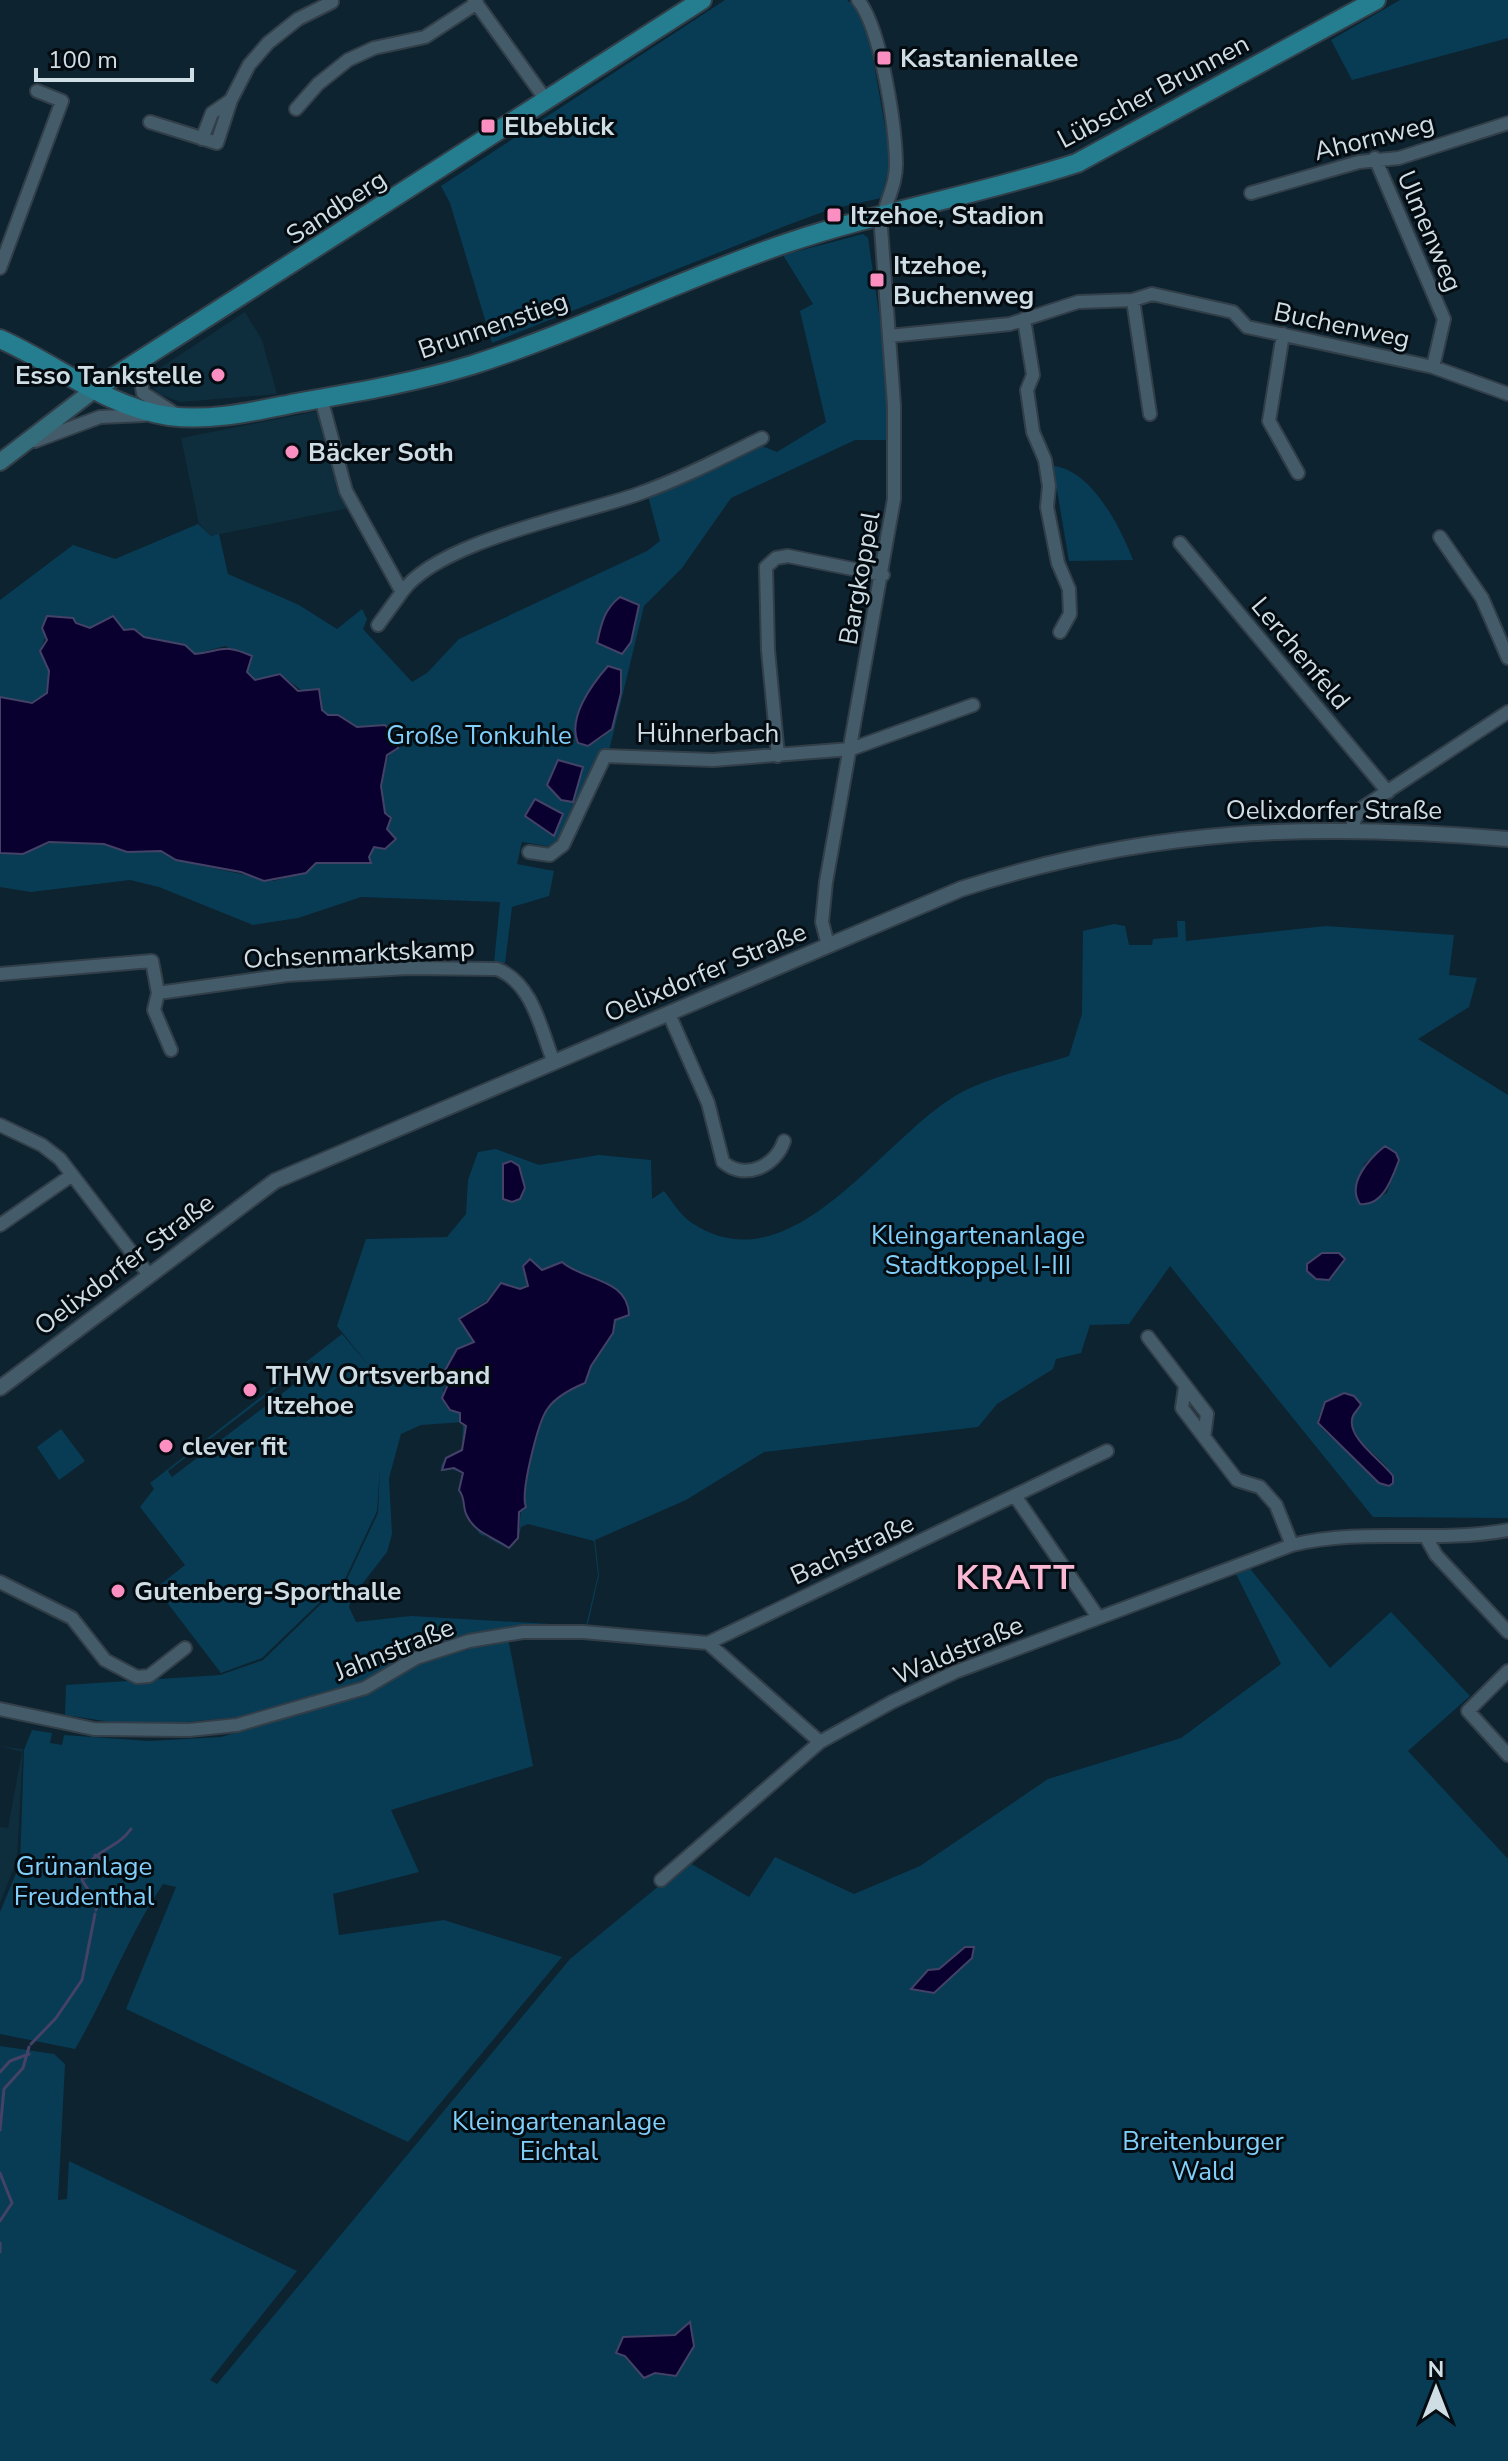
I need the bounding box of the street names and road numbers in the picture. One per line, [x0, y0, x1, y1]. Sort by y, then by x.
street label: Lübscher Brunnen [1051, 26, 1255, 157]
street label: Ahornweg [1310, 106, 1438, 169]
street label: Sandberg [279, 162, 393, 253]
street label: Ulmenweg [1388, 165, 1471, 297]
street label: Brunnenstieg [414, 284, 573, 367]
street label: Buchenweg [1271, 294, 1413, 357]
street label: Bargkoppel [831, 508, 888, 647]
street label: Lerchenfeld [1243, 590, 1358, 717]
street label: Hühnerbach [637, 716, 779, 751]
street label: Oelixdorfer Straße [1226, 793, 1442, 828]
street label: Oelixdorfer Straße [599, 914, 812, 1031]
street label: Ochsenmarktskamp [242, 930, 476, 977]
street label: Oelixdorfer Straße [27, 1185, 221, 1343]
street label: Bachstraße [785, 1506, 920, 1593]
street label: Waldstraße [888, 1607, 1029, 1694]
street label: Jahnstraße [328, 1610, 459, 1690]

